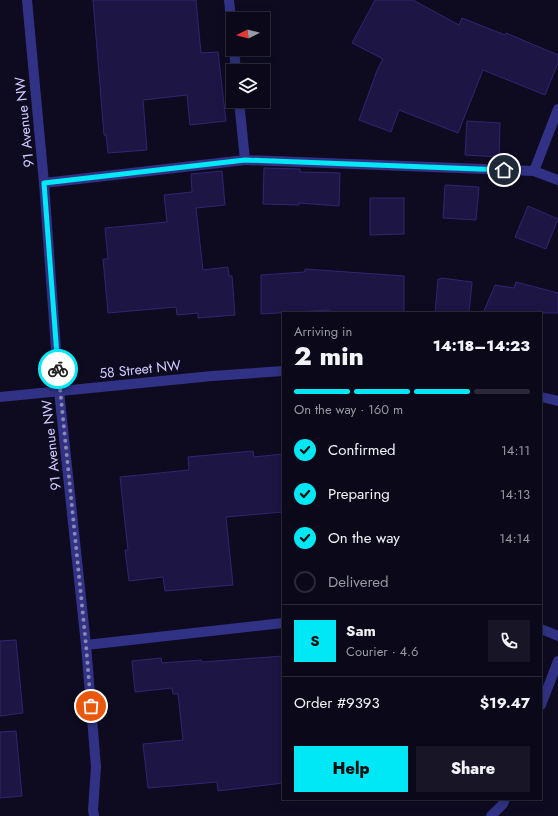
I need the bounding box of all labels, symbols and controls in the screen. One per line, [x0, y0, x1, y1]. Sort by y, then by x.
north arrow [226, 12, 270, 56]
map controls [226, 12, 270, 108]
button: layers [226, 64, 270, 108]
street label: 91 Avenue NW [9, 76, 39, 168]
pin [487, 153, 521, 187]
icon: home [493, 159, 515, 181]
text: Arriving in [294, 322, 352, 341]
text: 14:18–14:23 [433, 335, 530, 357]
text: 2 min [294, 337, 364, 375]
courier [38, 349, 78, 389]
street label: 58 Street NW [98, 355, 182, 383]
icon: bike [47, 358, 69, 380]
street label: 91 Avenue NW [36, 399, 66, 491]
text: On the way · 160 m [294, 400, 403, 419]
icon: check [294, 439, 316, 461]
text: Confirmed [328, 439, 396, 461]
text: 14:11 [501, 441, 530, 460]
icon: check [294, 483, 316, 505]
text: Preparing [328, 483, 390, 505]
text: 14:13 [500, 485, 530, 504]
icon: check [294, 527, 316, 549]
text: On the way [328, 527, 400, 549]
text: 14:14 [499, 529, 530, 548]
text: Delivered [328, 571, 389, 593]
text: Sam [346, 620, 376, 642]
button: phone [488, 620, 530, 662]
text: S [310, 630, 320, 652]
text: Courier · 4.6 [346, 642, 419, 661]
pin [74, 689, 108, 723]
text: Order #9393 [294, 692, 380, 714]
text: $19.47 [480, 692, 530, 714]
icon: bag [80, 695, 102, 717]
button: Help [294, 746, 408, 792]
button: Share [416, 746, 530, 792]

